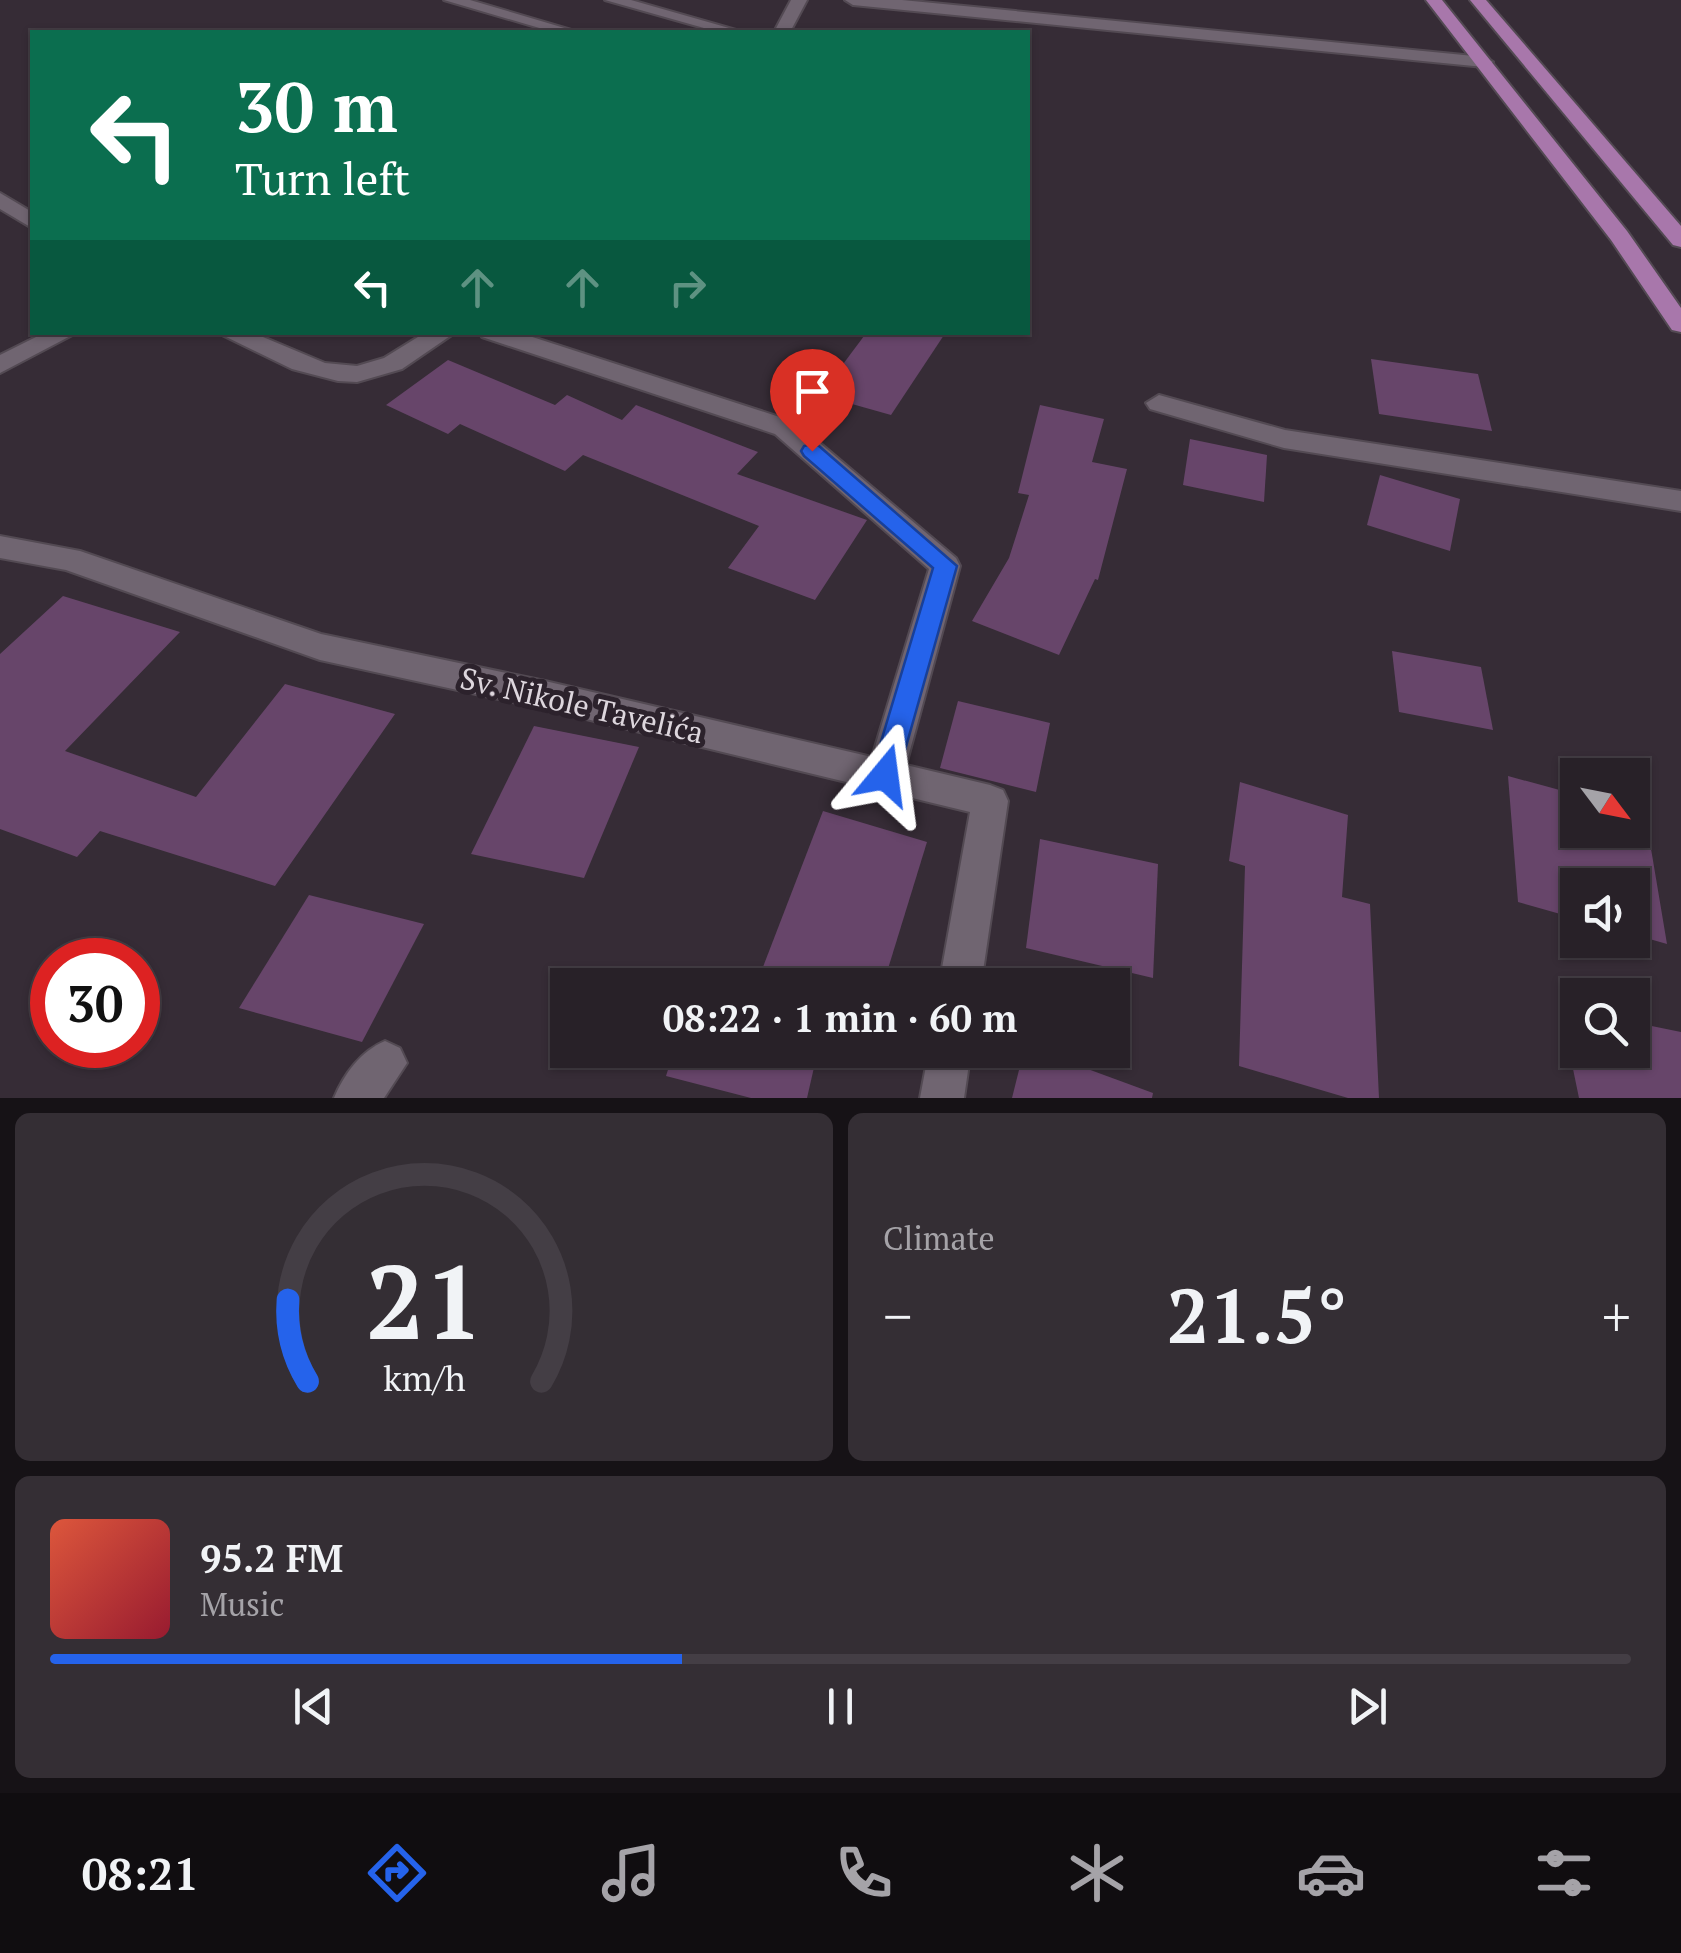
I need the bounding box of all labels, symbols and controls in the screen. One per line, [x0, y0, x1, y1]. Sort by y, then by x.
text: 30 m [235, 59, 398, 152]
icon: left [70, 70, 200, 200]
text: Turn left [235, 148, 410, 208]
icon: left [345, 260, 400, 315]
icon: ahead [450, 260, 505, 315]
icon: ahead [555, 260, 610, 315]
icon: right [660, 260, 715, 315]
pin [770, 349, 855, 452]
icon: arrive [785, 364, 840, 419]
street label: Sv. Nikole Tavelića [456, 658, 708, 752]
position arrow [833, 723, 937, 827]
north arrow [1560, 758, 1650, 848]
map controls [1560, 758, 1650, 1068]
button: sound [1560, 868, 1650, 958]
speed limit sign: 30 [30, 938, 160, 1068]
button: search [1560, 978, 1650, 1068]
text: 08:22 · 1 min · 60 m [663, 993, 1017, 1043]
text: Climate [883, 1217, 995, 1259]
text: 21 [365, 1231, 483, 1369]
text: 21.5° [1167, 1265, 1347, 1364]
text: − [883, 1279, 912, 1352]
text: + [1602, 1279, 1631, 1352]
text: km/h [383, 1354, 465, 1401]
text: 95.2 FM [200, 1533, 343, 1583]
text: Music [200, 1583, 285, 1625]
icon: previous [286, 1679, 341, 1734]
icon: pause [813, 1679, 868, 1734]
icon: next [1340, 1679, 1395, 1734]
icon: directions [362, 1838, 432, 1908]
icon: music [596, 1838, 666, 1908]
icon: phone [829, 1838, 899, 1908]
icon: climate [1062, 1838, 1132, 1908]
icon: car [1296, 1838, 1366, 1908]
icon: filters [1529, 1838, 1599, 1908]
text: 08:21 [82, 1843, 199, 1903]

